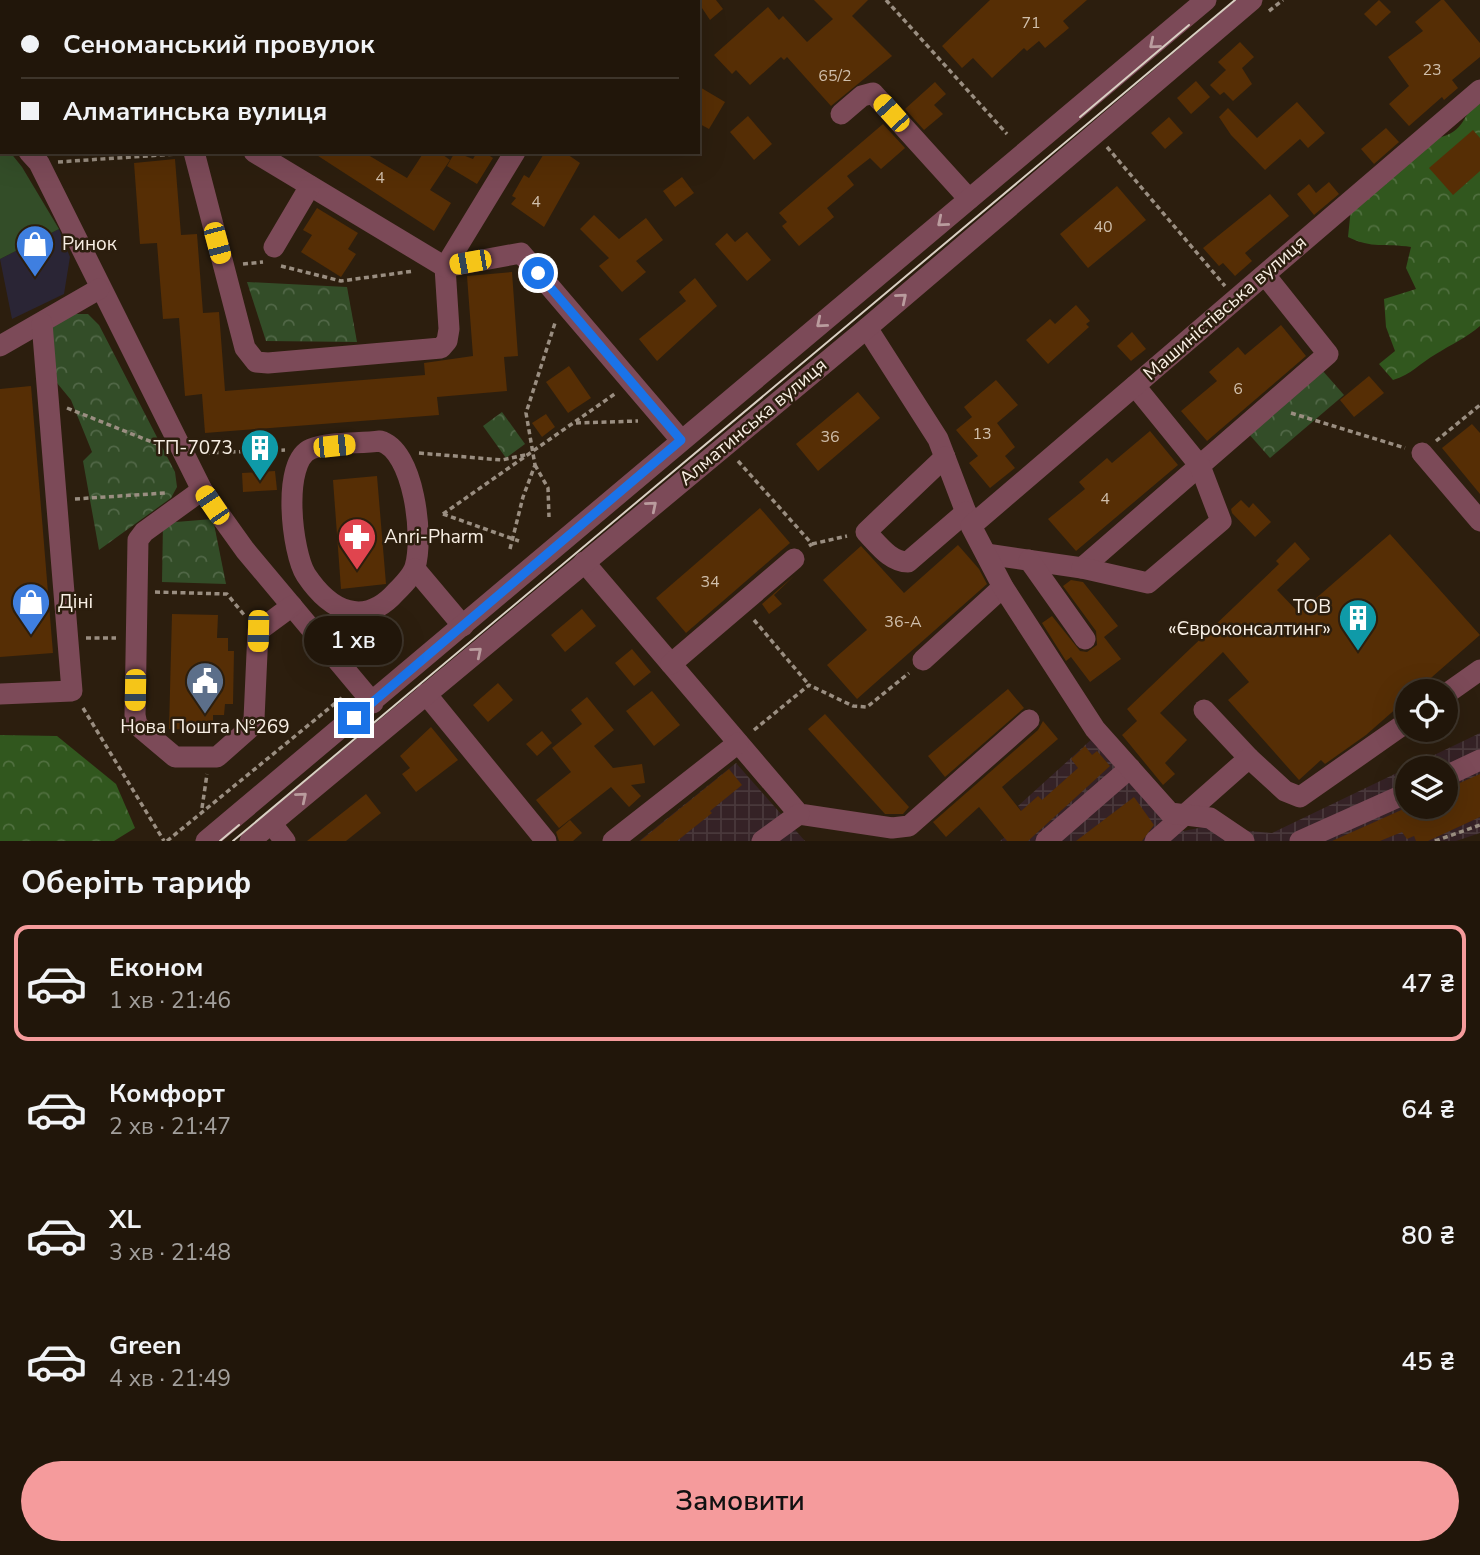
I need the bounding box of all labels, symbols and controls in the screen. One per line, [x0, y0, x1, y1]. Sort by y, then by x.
house number: 71 [1021, 12, 1041, 34]
text: Сеноманський провулок [63, 27, 375, 62]
one-way arrow [1150, 36, 1163, 48]
house number: 23 [1422, 59, 1442, 81]
house number: 65/2 [818, 65, 852, 87]
car [870, 90, 913, 136]
text: Алматинська вулиця [63, 94, 327, 129]
house number: 4 [375, 167, 385, 189]
house number: 4 [531, 191, 541, 213]
one-way arrow [938, 213, 950, 226]
house number: 40 [1093, 216, 1113, 238]
car [202, 220, 233, 266]
shop icon: Ринок [14, 223, 56, 278]
street label: Машиністівська вулиця [1138, 230, 1312, 386]
place label: Ринок [62, 231, 117, 257]
car [448, 248, 493, 276]
route start [522, 257, 554, 289]
one-way arrow [894, 294, 907, 306]
one-way arrow [816, 315, 829, 327]
street label: Алматинська вулиця [673, 352, 833, 492]
house number: 6 [1233, 378, 1243, 400]
house number: 13 [972, 423, 992, 445]
house number: 36 [820, 426, 840, 448]
building icon: ТП-7073 [239, 427, 281, 482]
car [313, 433, 356, 459]
place label: ТП-7073 [154, 435, 233, 461]
car [192, 482, 233, 528]
house number: 4 [1100, 488, 1110, 510]
one-way arrow [643, 502, 656, 514]
pharmacy icon: Anri-Pharm [336, 516, 378, 571]
place label: Anri-Pharm [384, 524, 484, 550]
house number: 34 [700, 571, 720, 593]
shop icon: Діні [10, 581, 52, 636]
place label: Діні [58, 589, 93, 615]
place label: ТОВ «Євроконсалтинг» [1168, 594, 1331, 642]
building icon: ТОВ «Євроконсалтинг» [1337, 597, 1379, 652]
car [248, 610, 269, 652]
house number: 36-А [884, 611, 922, 633]
callout: 1 хв [305, 616, 403, 666]
text: 1 хв [330, 625, 376, 656]
one-way arrow [469, 648, 482, 660]
public building icon: Нова Пошта №269 [184, 660, 226, 715]
car [125, 669, 146, 711]
map controls [1395, 679, 1458, 819]
button: locate [1395, 679, 1458, 742]
route end [338, 702, 370, 734]
place label: Нова Пошта №269 [120, 714, 290, 740]
button: layers [1395, 756, 1458, 819]
one-way arrow [294, 793, 307, 805]
text: Оберіть тариф [21, 861, 251, 904]
text: Економ [109, 950, 203, 985]
icon: car [25, 952, 88, 1015]
text: 47 ₴ [1401, 966, 1455, 1001]
text: 1 хв · 21:46 [109, 985, 231, 1016]
text: Комфорт [109, 1076, 225, 1111]
icon: car [25, 1078, 88, 1141]
text: 64 ₴ [1401, 1092, 1455, 1127]
text: 2 хв · 21:47 [109, 1111, 231, 1142]
text: XL [109, 1202, 141, 1237]
icon: car [25, 1204, 88, 1267]
text: 80 ₴ [1401, 1218, 1455, 1253]
text: 3 хв · 21:48 [109, 1237, 231, 1268]
text: Green [109, 1328, 182, 1363]
icon: car [25, 1330, 88, 1393]
text: 45 ₴ [1401, 1344, 1455, 1379]
text: 4 хв · 21:49 [109, 1363, 231, 1394]
button: Замовити [21, 1461, 1459, 1541]

